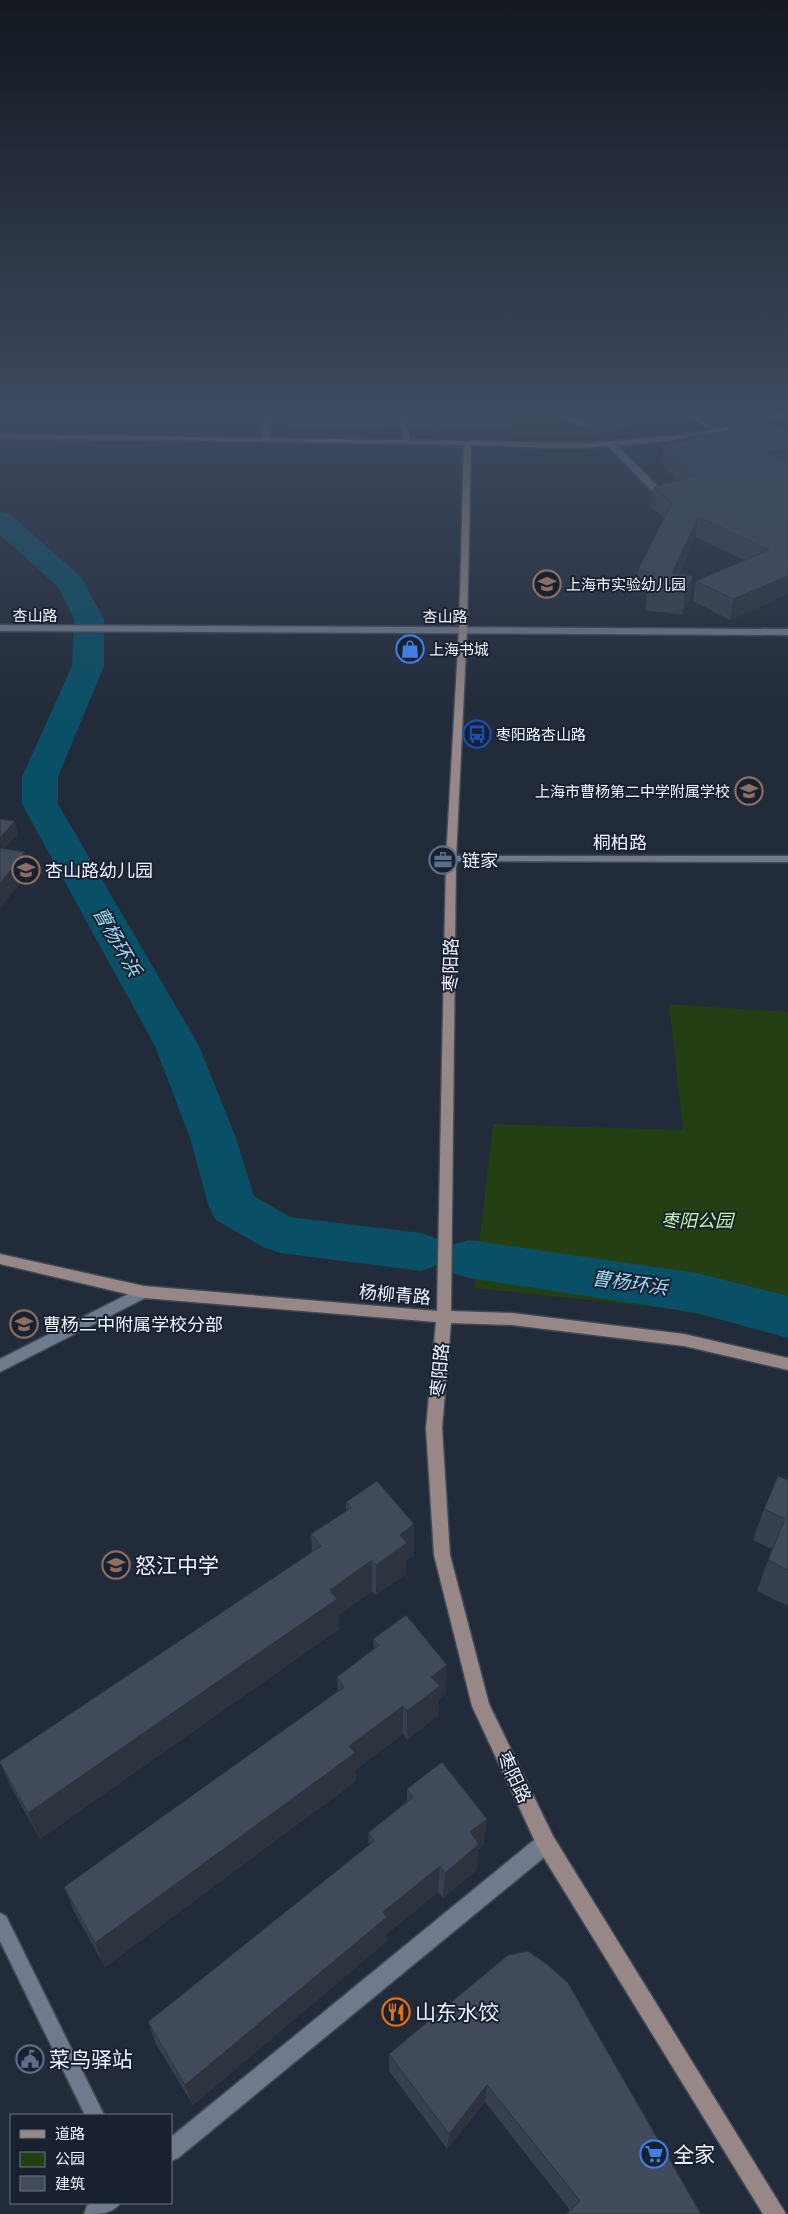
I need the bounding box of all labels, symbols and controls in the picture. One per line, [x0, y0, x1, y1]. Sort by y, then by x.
school or university icon: 上海市实验幼儿园 [532, 569, 562, 599]
place label: 上海市实验幼儿园 [566, 574, 686, 594]
street label: 杏山路 [12, 605, 58, 625]
street label: 杏山路 [422, 606, 468, 626]
shop icon: 上海书城 [395, 634, 425, 664]
place label: 上海书城 [429, 639, 489, 659]
bus stop icon: 枣阳路杏山路 [462, 719, 492, 749]
place label: 枣阳路杏山路 [496, 724, 586, 744]
school or university icon: 上海市曹杨第二中学附属学校 [734, 776, 764, 806]
place label: 上海市曹杨第二中学附属学校 [535, 781, 730, 801]
street label: 桐柏路 [593, 830, 647, 854]
office icon: 链家 [428, 845, 458, 875]
place label: 链家 [462, 848, 498, 872]
school or university icon: 杏山路幼儿园 [11, 855, 41, 885]
place label: 杏山路幼儿园 [45, 858, 153, 882]
water label: 曹杨环浜 [88, 902, 149, 982]
street label: 枣阳路 [438, 938, 462, 992]
park label: 枣阳公园 [661, 1208, 736, 1232]
water label: 曹杨环浜 [591, 1264, 671, 1300]
street label: 杨柳青路 [358, 1279, 432, 1309]
school or university icon: 曹杨二中附属学校分部 [9, 1309, 39, 1339]
place label: 曹杨二中附属学校分部 [43, 1312, 223, 1336]
street label: 枣阳路 [425, 1342, 453, 1398]
school or university icon: 怒江中学 [101, 1550, 131, 1580]
place label: 怒江中学 [135, 1551, 219, 1579]
street label: 枣阳路 [493, 1747, 537, 1807]
restaurant icon: 山东水饺 [381, 1997, 411, 2027]
place label: 山东水饺 [415, 1998, 499, 2026]
public building icon: 菜鸟驿站 [15, 2044, 45, 2074]
place label: 菜鸟驿站 [49, 2045, 133, 2073]
legend [10, 2114, 172, 2204]
text: 道路 [55, 2123, 85, 2143]
supermarket icon: 全家 [639, 2139, 669, 2169]
place label: 全家 [673, 2140, 715, 2168]
text: 公园 [55, 2148, 85, 2168]
text: 建筑 [55, 2173, 85, 2193]

